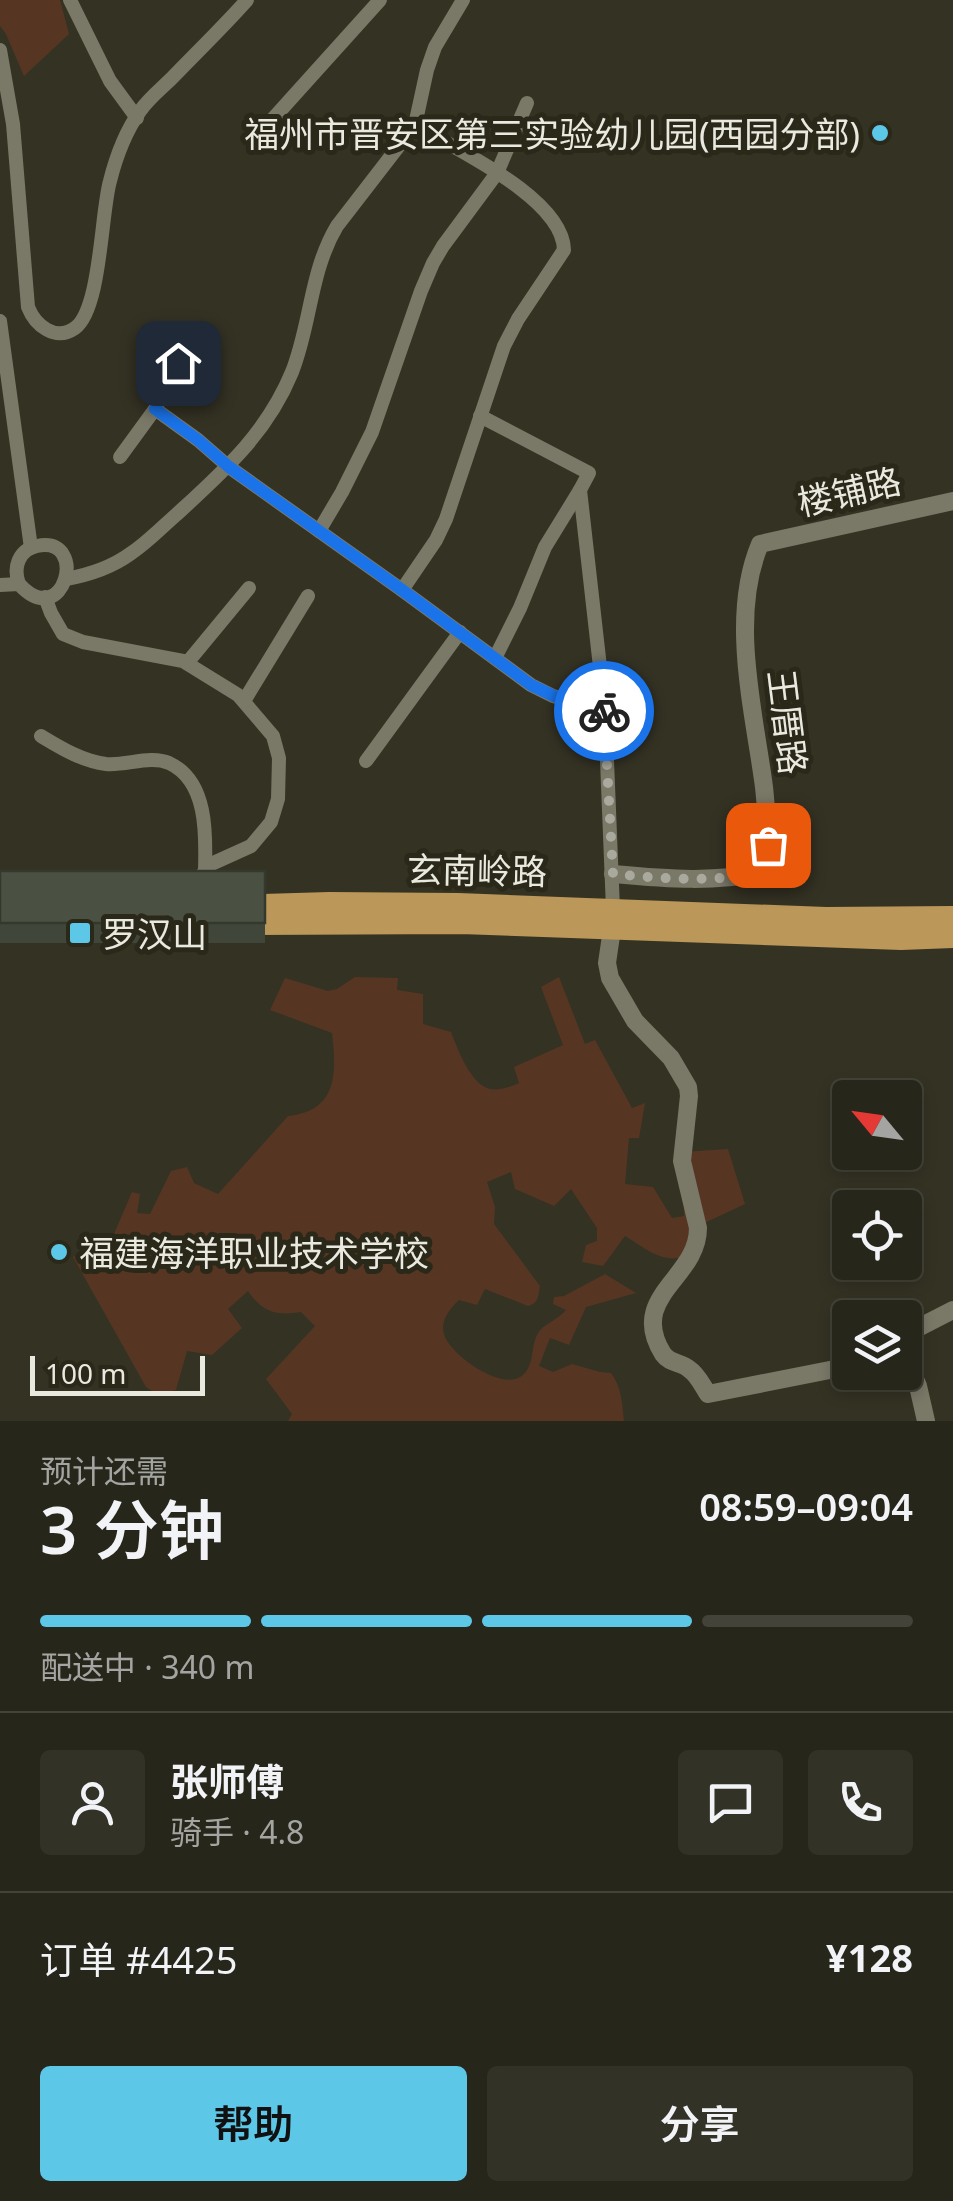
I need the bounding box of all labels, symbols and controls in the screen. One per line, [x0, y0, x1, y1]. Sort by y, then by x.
place label: 福州市晋安区第三实验幼儿园(西园分部) [244, 110, 860, 157]
marker: 福州市晋安区第三实验幼儿园(西园分部) [869, 122, 891, 144]
pin [136, 321, 221, 406]
icon: home [151, 336, 206, 391]
street label: 楼铺路 [793, 456, 905, 526]
courier [554, 661, 654, 761]
street label: 王厝路 [758, 667, 818, 777]
icon: bike [577, 684, 632, 739]
pin [726, 803, 811, 888]
icon: bag [741, 818, 796, 873]
street label: 玄南岭路 [407, 845, 547, 895]
place label: 罗汉山 [102, 910, 207, 957]
marker: 罗汉山 [67, 920, 93, 946]
north arrow [832, 1080, 922, 1170]
map controls [832, 1080, 922, 1390]
button: locate [832, 1190, 922, 1280]
place label: 福建海洋职业技术学校 [79, 1229, 429, 1276]
marker: 福建海洋职业技术学校 [48, 1241, 70, 1263]
button: layers [832, 1300, 922, 1390]
scale bar [30, 1351, 205, 1396]
text: 100 m [45, 1354, 127, 1392]
text: 预计还需 [40, 1449, 168, 1492]
text: 08:59–09:04 [699, 1480, 913, 1532]
text: 3 分钟 [40, 1485, 224, 1573]
text: 配送中 · 340 m [40, 1645, 254, 1688]
button: person [40, 1750, 145, 1855]
button: chat [678, 1750, 783, 1855]
button: phone [808, 1750, 913, 1855]
text: 张师傅 [170, 1755, 284, 1807]
text: 骑手 · 4.8 [170, 1810, 304, 1853]
text: ¥128 [826, 1931, 913, 1983]
text: 订单 #4425 [40, 1933, 237, 1985]
button: 帮助 [40, 2066, 467, 2181]
button: 分享 [487, 2066, 913, 2181]

